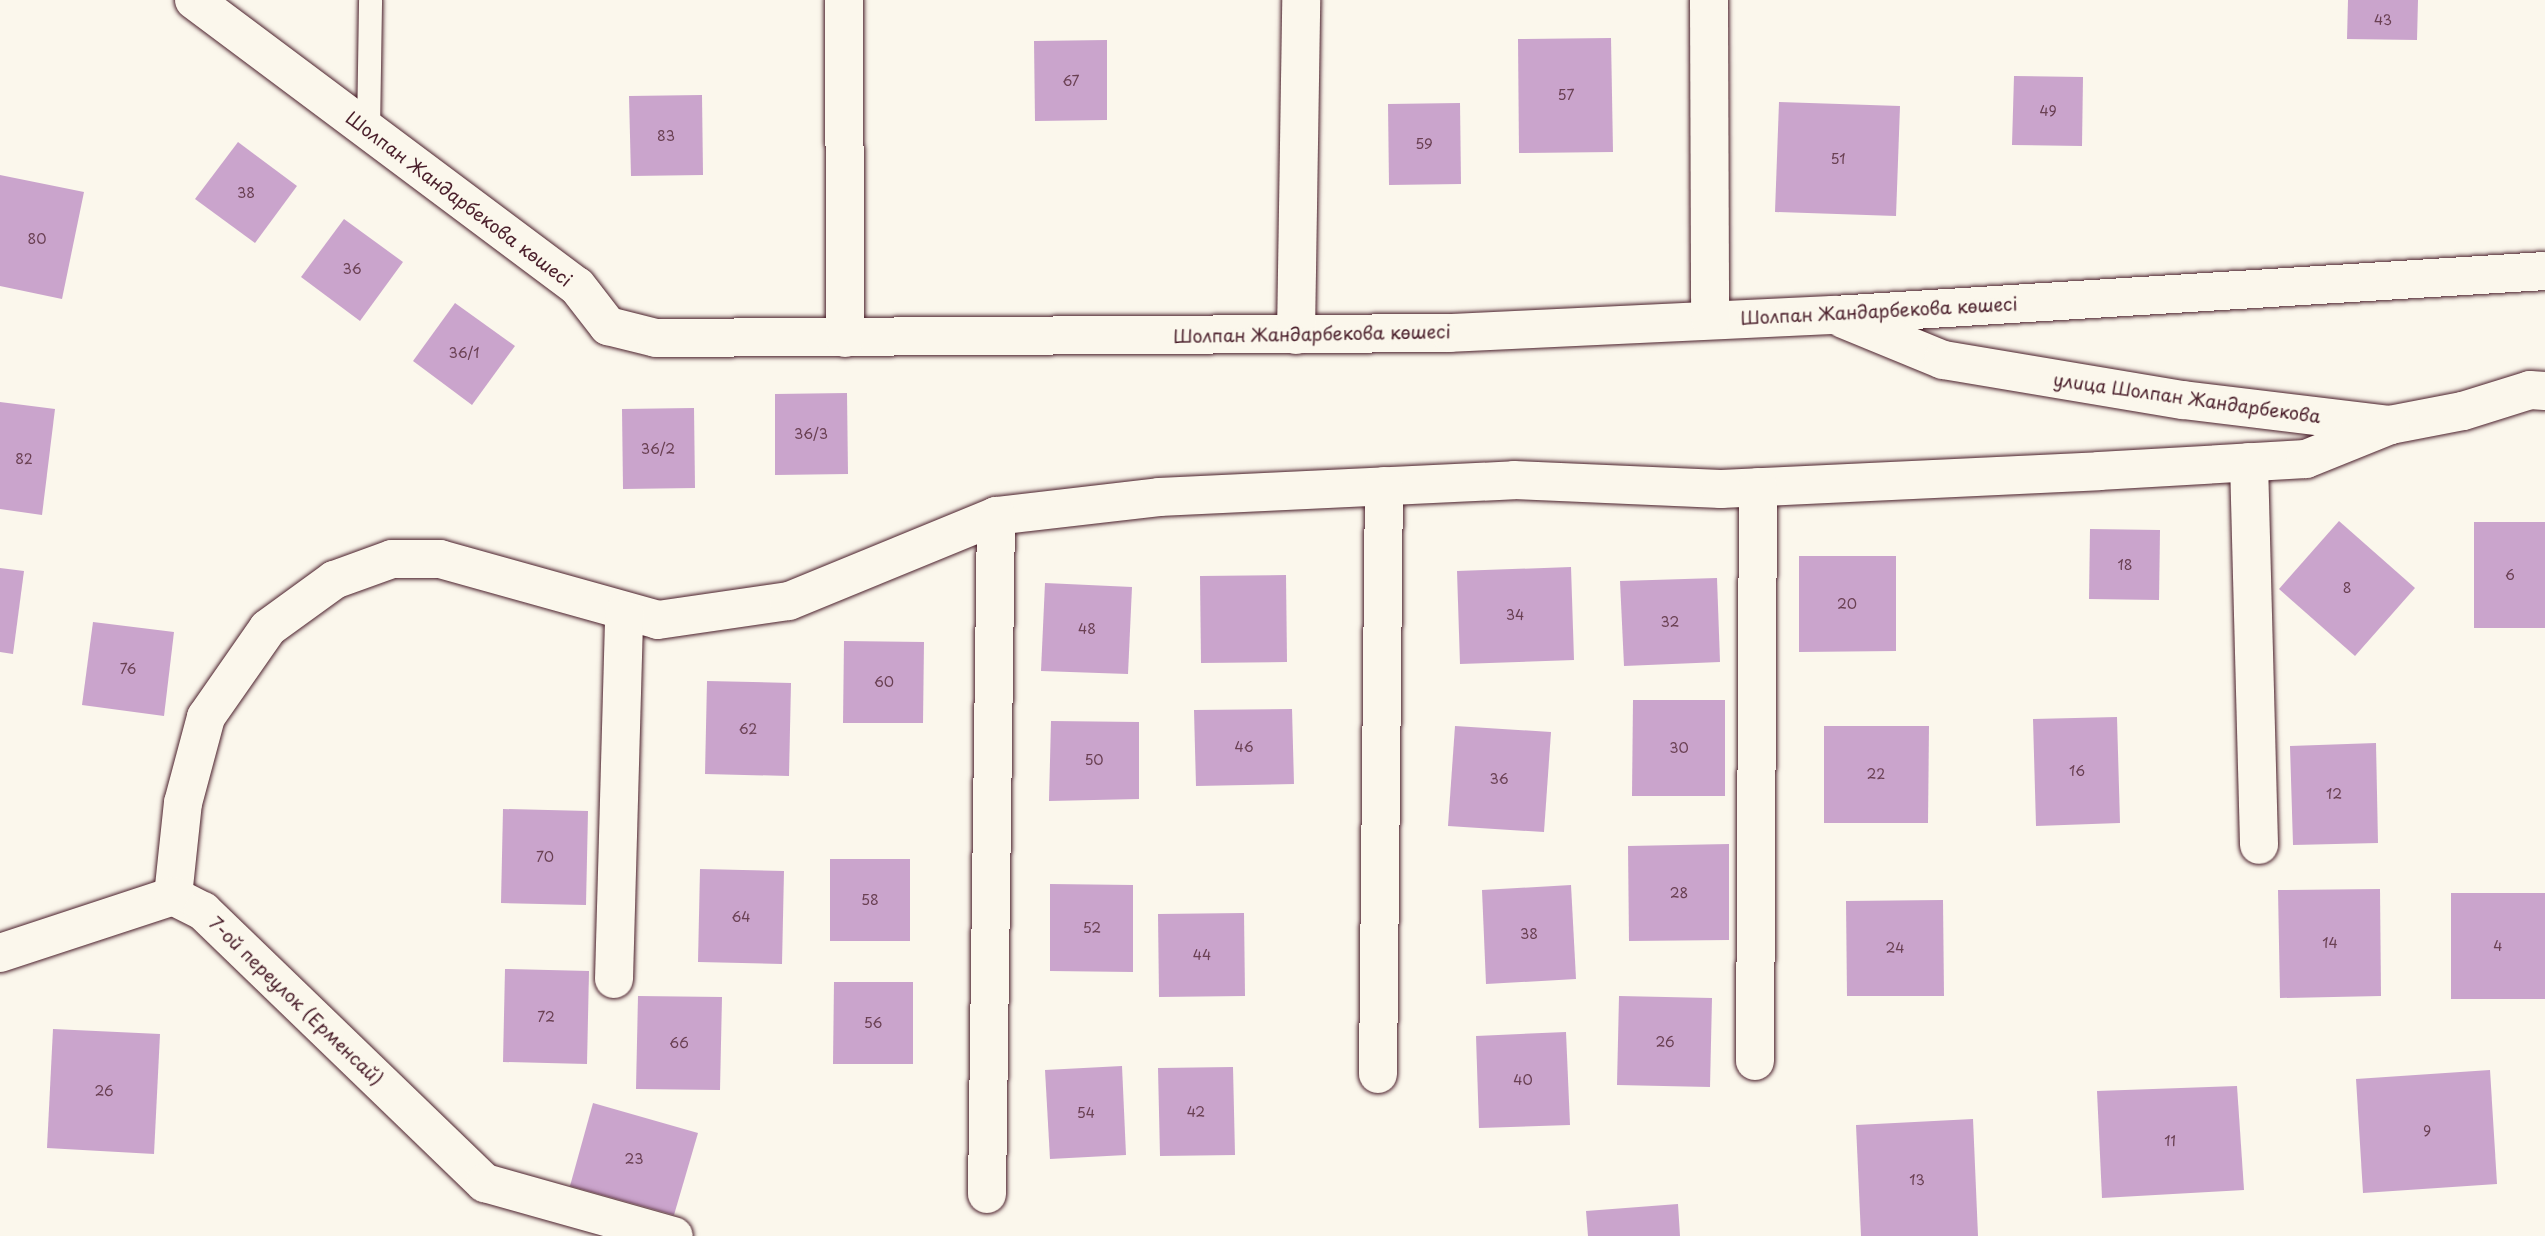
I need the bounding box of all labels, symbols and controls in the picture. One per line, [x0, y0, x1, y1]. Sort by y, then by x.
house number: 43 [2374, 12, 2392, 28]
house number: 67 [1062, 73, 1080, 89]
house number: 57 [1558, 87, 1574, 103]
house number: 49 [2039, 103, 2057, 119]
street label: Шолпан Жандарбекова көшесі [341, 107, 577, 291]
house number: 83 [657, 128, 675, 144]
house number: 59 [1415, 136, 1433, 152]
house number: 51 [1831, 151, 1845, 167]
house number: 38 [237, 185, 255, 201]
house number: 80 [28, 231, 46, 247]
house number: 36 [342, 261, 362, 277]
street label: Шолпан Жандарбекова көшесі [1740, 293, 2018, 329]
street label: Шолпан Жандарбекова көшесі [1173, 321, 1451, 347]
house number: 36/1 [448, 345, 480, 361]
street label: улица Шолпан Жандарбекова [2051, 368, 2323, 428]
house number: 36/3 [794, 426, 828, 442]
house number: 36/2 [641, 441, 675, 457]
house number: 82 [15, 451, 33, 467]
house number: 18 [2117, 557, 2133, 573]
house number: 6 [2505, 567, 2515, 583]
house number: 8 [2343, 580, 2351, 596]
house number: 20 [1837, 596, 1857, 612]
house number: 34 [1506, 607, 1524, 623]
house number: 32 [1661, 614, 1679, 630]
house number: 48 [1078, 621, 1096, 637]
house number: 76 [120, 661, 136, 677]
house number: 60 [874, 674, 894, 690]
house number: 62 [739, 721, 757, 737]
house number: 46 [1234, 739, 1254, 755]
house number: 30 [1669, 740, 1689, 756]
house number: 50 [1084, 752, 1104, 768]
house number: 16 [2069, 763, 2085, 779]
house number: 22 [1867, 766, 1885, 782]
house number: 36 [1489, 771, 1509, 787]
house number: 12 [2326, 786, 2342, 802]
house number: 70 [536, 849, 554, 865]
house number: 28 [1670, 885, 1688, 901]
house number: 58 [861, 892, 879, 908]
house number: 64 [731, 909, 751, 925]
street label: 7-ой переулок (Ерменсай) [205, 912, 387, 1090]
house number: 52 [1083, 920, 1101, 936]
house number: 38 [1520, 926, 1538, 942]
house number: 14 [2322, 935, 2338, 951]
house number: 4 [2493, 938, 2503, 954]
house number: 24 [1886, 940, 1904, 956]
house number: 44 [1193, 947, 1211, 963]
house number: 72 [537, 1009, 555, 1025]
house number: 56 [864, 1015, 882, 1031]
house number: 26 [1655, 1034, 1675, 1050]
house number: 66 [669, 1035, 689, 1051]
house number: 40 [1513, 1072, 1533, 1088]
house number: 26 [94, 1083, 114, 1099]
house number: 42 [1187, 1104, 1205, 1120]
house number: 54 [1077, 1105, 1095, 1121]
house number: 9 [2423, 1123, 2431, 1139]
house number: 11 [2164, 1133, 2176, 1149]
house number: 23 [625, 1151, 643, 1167]
house number: 13 [1909, 1172, 1925, 1188]

